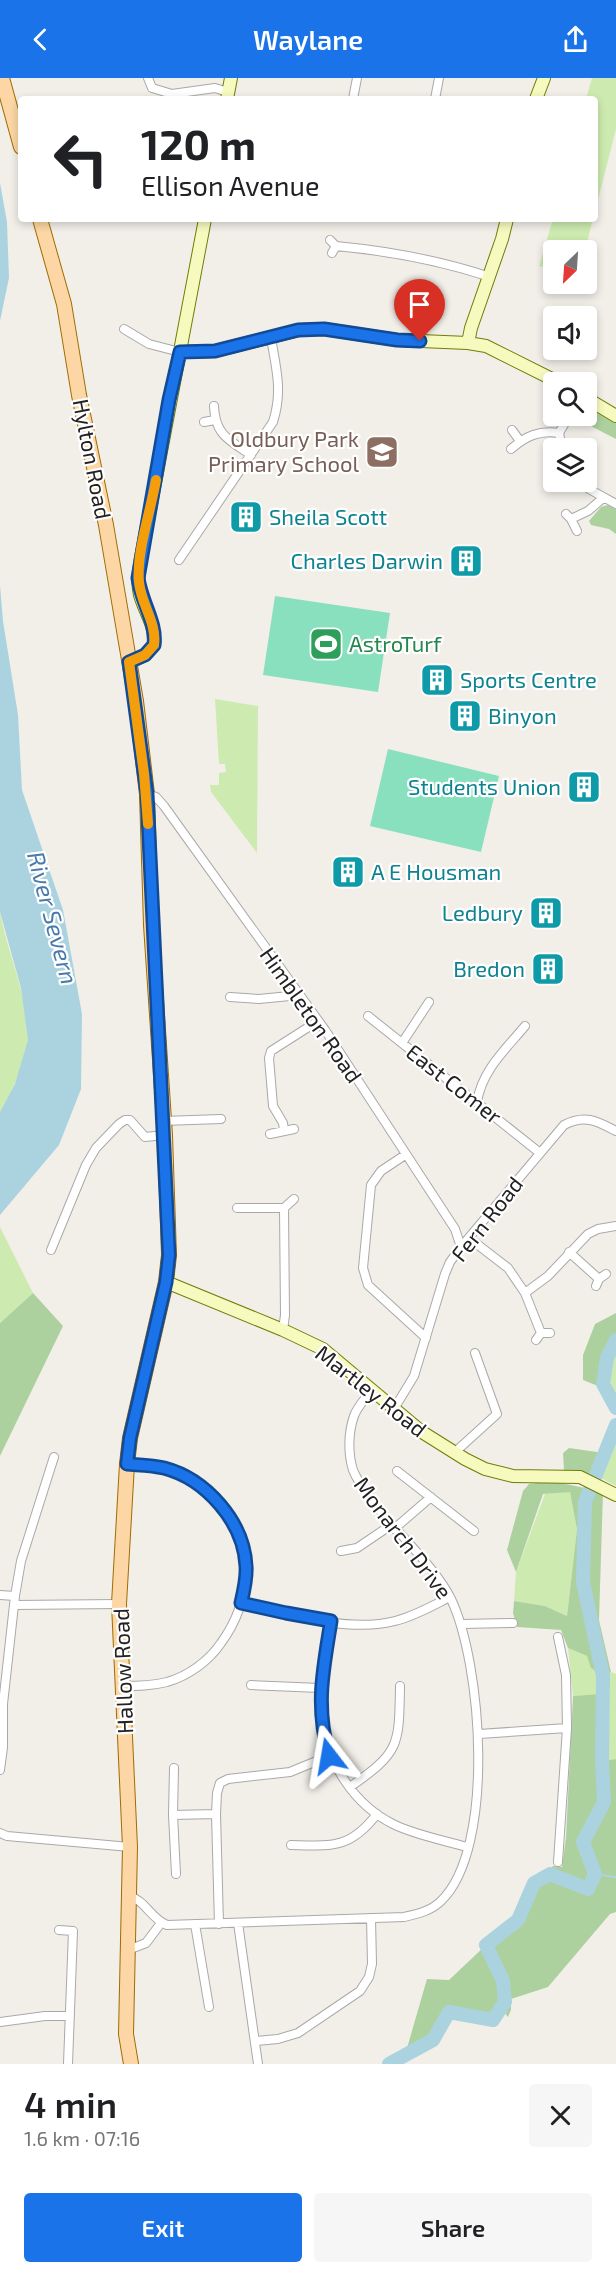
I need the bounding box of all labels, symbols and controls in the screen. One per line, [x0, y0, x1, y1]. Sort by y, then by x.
icon: back [24, 23, 57, 56]
text: Waylane [253, 23, 363, 55]
icon: share [559, 23, 592, 56]
text: 120 m [141, 118, 256, 168]
icon: left [42, 120, 120, 198]
text: Ellison Avenue [141, 169, 319, 201]
north arrow [543, 240, 597, 294]
map controls [543, 240, 597, 492]
pin [394, 279, 445, 341]
icon: arrive [403, 288, 436, 321]
button: sound [543, 306, 597, 360]
button: search [543, 372, 597, 426]
street label: Hylton Road [69, 396, 117, 521]
place label: Oldbury Park Primary School [208, 425, 359, 476]
school or university icon: Oldbury Park Primary School [364, 434, 400, 470]
button: layers [543, 438, 597, 492]
building icon: Sheila Scott [228, 499, 264, 535]
place label: Sheila Scott [269, 503, 387, 529]
building icon: Charles Darwin [448, 543, 484, 579]
place label: Charles Darwin [290, 547, 443, 573]
sports icon: AstroTurf [308, 626, 344, 662]
place label: AstroTurf [349, 630, 442, 656]
building icon: Sports Centre [419, 662, 455, 698]
place label: Sports Centre [460, 666, 597, 692]
building icon: Binyon [447, 698, 483, 734]
place label: Binyon [488, 702, 557, 728]
building icon: Students Union [566, 769, 602, 805]
place label: Students Union [408, 773, 561, 799]
water label: River Severn [22, 848, 85, 987]
building icon: A E Housman [330, 854, 366, 890]
place label: A E Housman [371, 858, 501, 884]
building icon: Ledbury [528, 895, 564, 931]
place label: Ledbury [442, 899, 523, 925]
street label: Himbleton Road [255, 942, 368, 1087]
building icon: Bredon [530, 951, 566, 987]
place label: Bredon [453, 955, 525, 981]
street label: East Comer [402, 1038, 508, 1129]
street label: Fern Road [445, 1171, 527, 1266]
street label: Martley Road [311, 1339, 432, 1442]
street label: Monarch Drive [350, 1471, 458, 1603]
street label: Hallow Road [107, 1608, 137, 1734]
position arrow [297, 1724, 361, 1788]
text: 4 min [24, 2082, 117, 2125]
button: close [529, 2084, 592, 2147]
text: 1.6 km · 07:16 [24, 2126, 140, 2150]
button: Exit [24, 2193, 302, 2262]
button: Share [314, 2193, 592, 2262]

